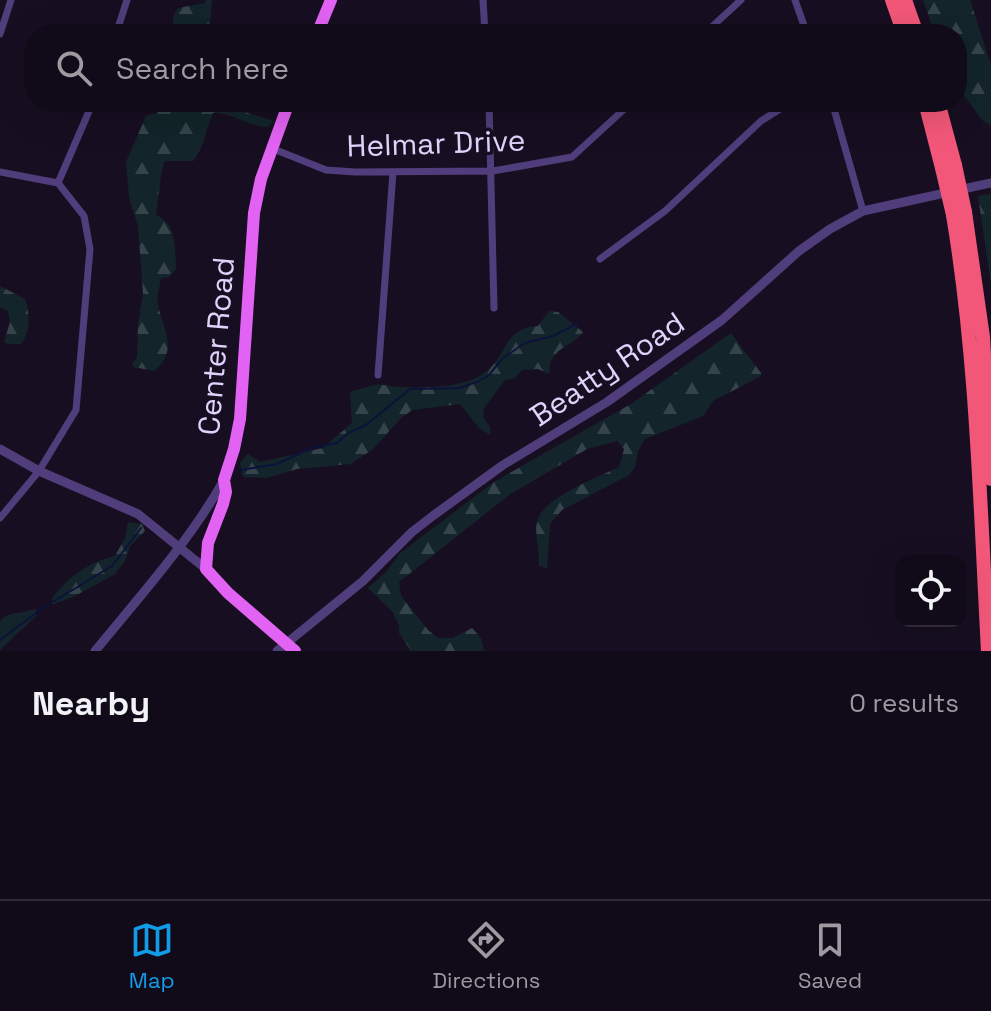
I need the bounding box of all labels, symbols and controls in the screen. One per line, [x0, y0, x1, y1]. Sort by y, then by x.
search box [24, 24, 967, 112]
icon: search [52, 46, 96, 90]
text: Search here [116, 49, 289, 88]
street label: Helmar Drive [346, 120, 526, 166]
street label: Center Road [189, 255, 243, 437]
street label: Beatty Road [522, 303, 692, 435]
map controls [895, 555, 967, 627]
button: locate [895, 555, 967, 627]
text: Nearby [32, 682, 150, 725]
text: 0 results [849, 686, 959, 720]
tab: Map [129, 918, 175, 994]
tab: Directions [432, 918, 540, 994]
tab: Saved [798, 918, 862, 994]

